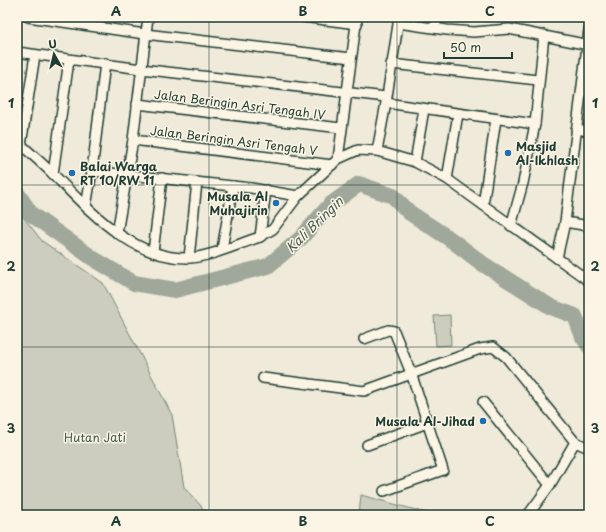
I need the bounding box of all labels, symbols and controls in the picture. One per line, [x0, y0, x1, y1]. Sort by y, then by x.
text: A [111, 1, 121, 20]
text: B [299, 1, 308, 20]
text: C [485, 1, 495, 20]
north arrow [34, 34, 74, 74]
scale bar [444, 34, 512, 60]
text: U [47, 35, 58, 53]
text: 50 m [450, 38, 481, 56]
street label: Jalan Beringin Asri Tengah IV [153, 85, 327, 123]
text: 1 [8, 93, 14, 112]
text: 1 [592, 93, 598, 112]
street label: Jalan Beringin Asri Tengah V [149, 121, 319, 159]
place label: Masjid Al-Ikhlash [516, 137, 578, 169]
marker: Masjid Al-Ikhlash [503, 148, 513, 158]
place label: Balai Warga RT 10/RW 11 [80, 157, 158, 189]
marker: Balai Warga RT 10/RW 11 [67, 168, 77, 178]
place label: Musala Al Muhajirin [207, 187, 268, 219]
water label: Kali Bringin [281, 191, 348, 256]
marker: Musala Al Muhajirin [271, 198, 281, 208]
text: 2 [6, 256, 16, 275]
text: 2 [590, 256, 600, 275]
place label: Musala Al-Jihad [375, 412, 475, 430]
marker: Musala Al-Jihad [478, 416, 488, 426]
text: 3 [7, 418, 16, 437]
text: 3 [591, 418, 600, 437]
park label: Hutan Jati [64, 428, 126, 446]
text: A [111, 511, 121, 530]
text: B [299, 511, 308, 530]
text: C [485, 511, 495, 530]

